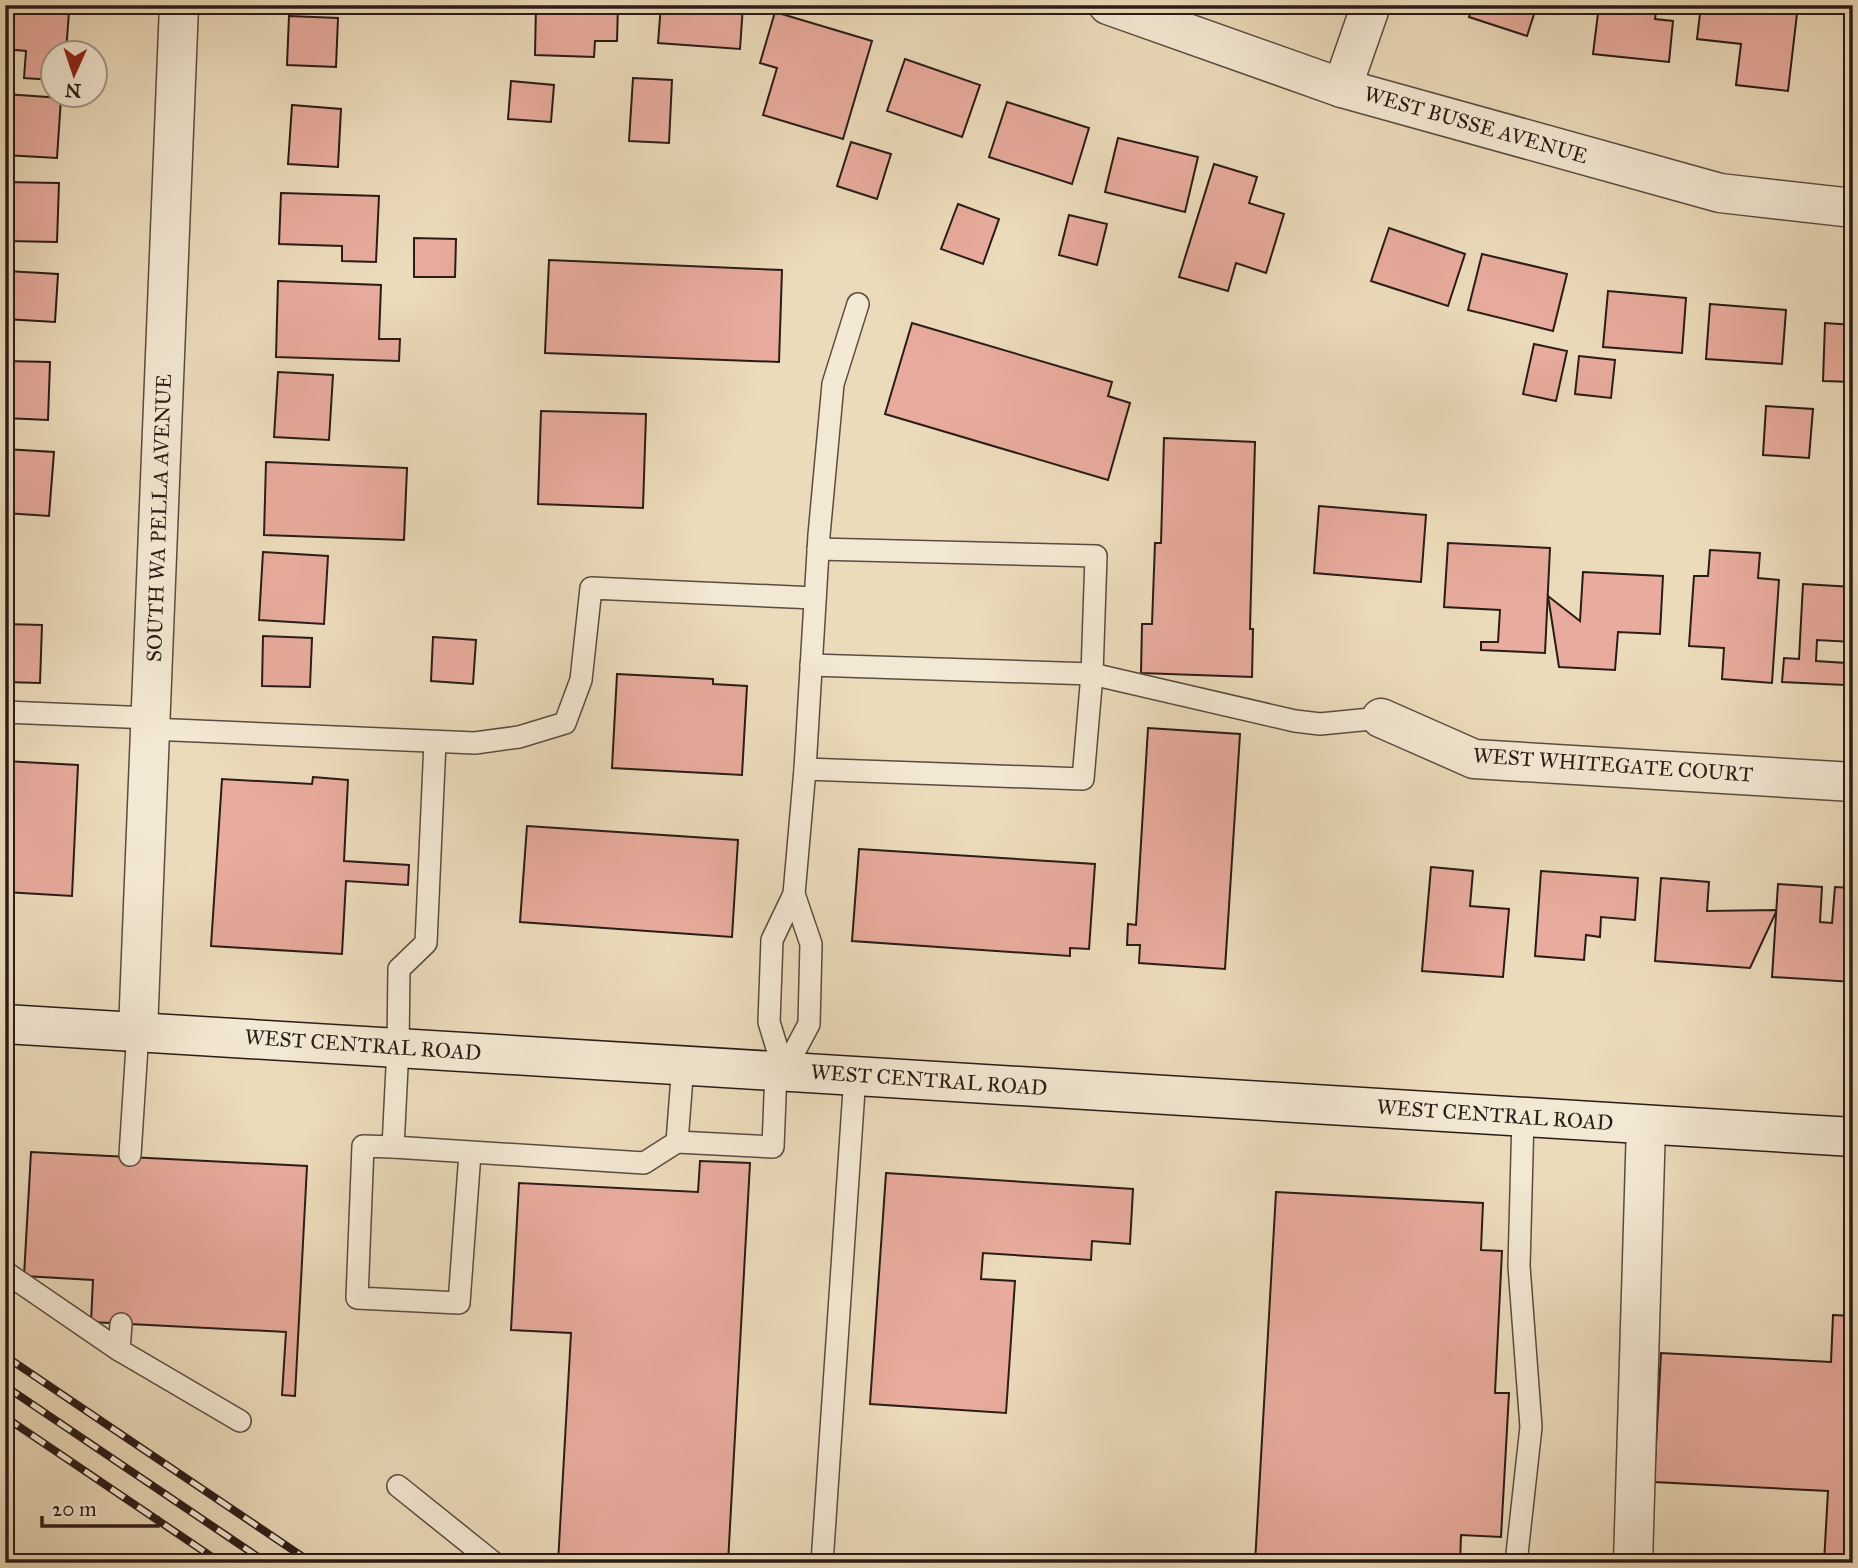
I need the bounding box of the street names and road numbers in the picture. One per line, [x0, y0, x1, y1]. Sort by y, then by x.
street label: WEST BUSSE AVENUE [1361, 81, 1591, 169]
street label: SOUTH WA PELLA AVENUE [141, 373, 177, 663]
street label: WEST WHITEGATE COURT [1472, 742, 1754, 788]
street label: WEST CENTRAL ROAD [244, 1024, 482, 1066]
street label: WEST CENTRAL ROAD [810, 1059, 1048, 1101]
street label: WEST CENTRAL ROAD [1376, 1094, 1614, 1136]

